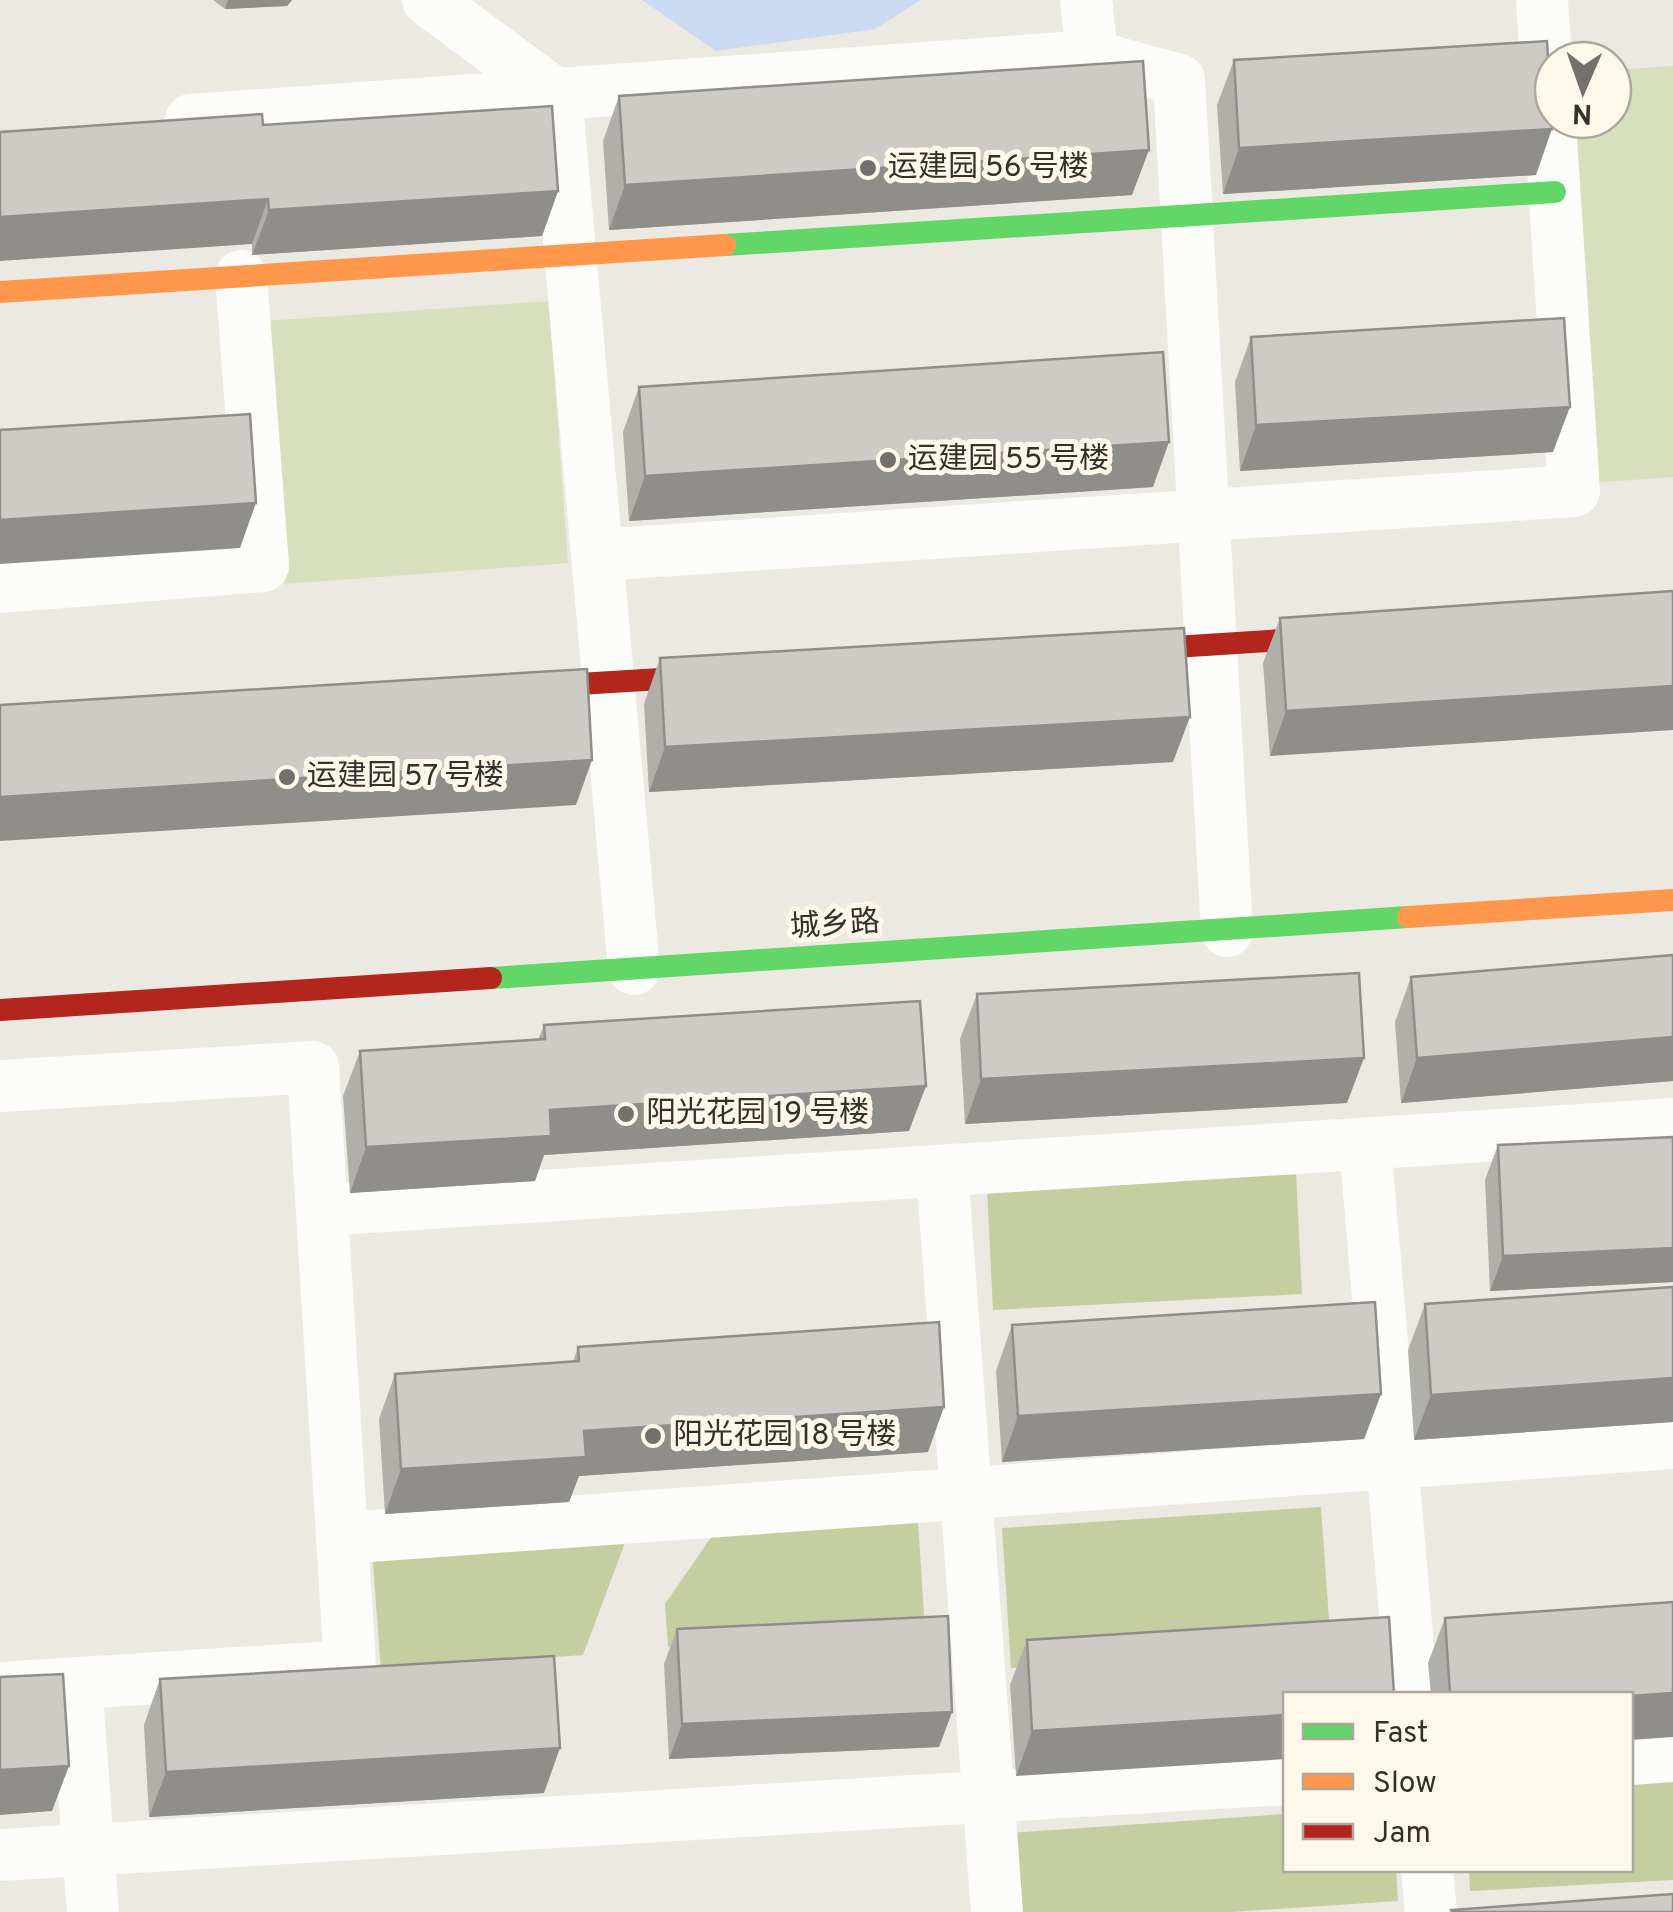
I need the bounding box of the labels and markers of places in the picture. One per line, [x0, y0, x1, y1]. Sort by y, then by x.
place label: 运建园 56 号楼 [888, 150, 1089, 187]
marker: 运建园 56 号楼 [857, 157, 879, 179]
place label: 运建园 55 号楼 [908, 442, 1109, 479]
marker: 运建园 55 号楼 [877, 449, 899, 471]
place label: 运建园 57 号楼 [307, 759, 504, 796]
marker: 运建园 57 号楼 [276, 766, 298, 788]
place label: 阳光花园 19 号楼 [646, 1096, 869, 1133]
marker: 阳光花园 19 号楼 [615, 1103, 637, 1125]
place label: 阳光花园 18 号楼 [673, 1418, 897, 1455]
marker: 阳光花园 18 号楼 [642, 1425, 664, 1447]

